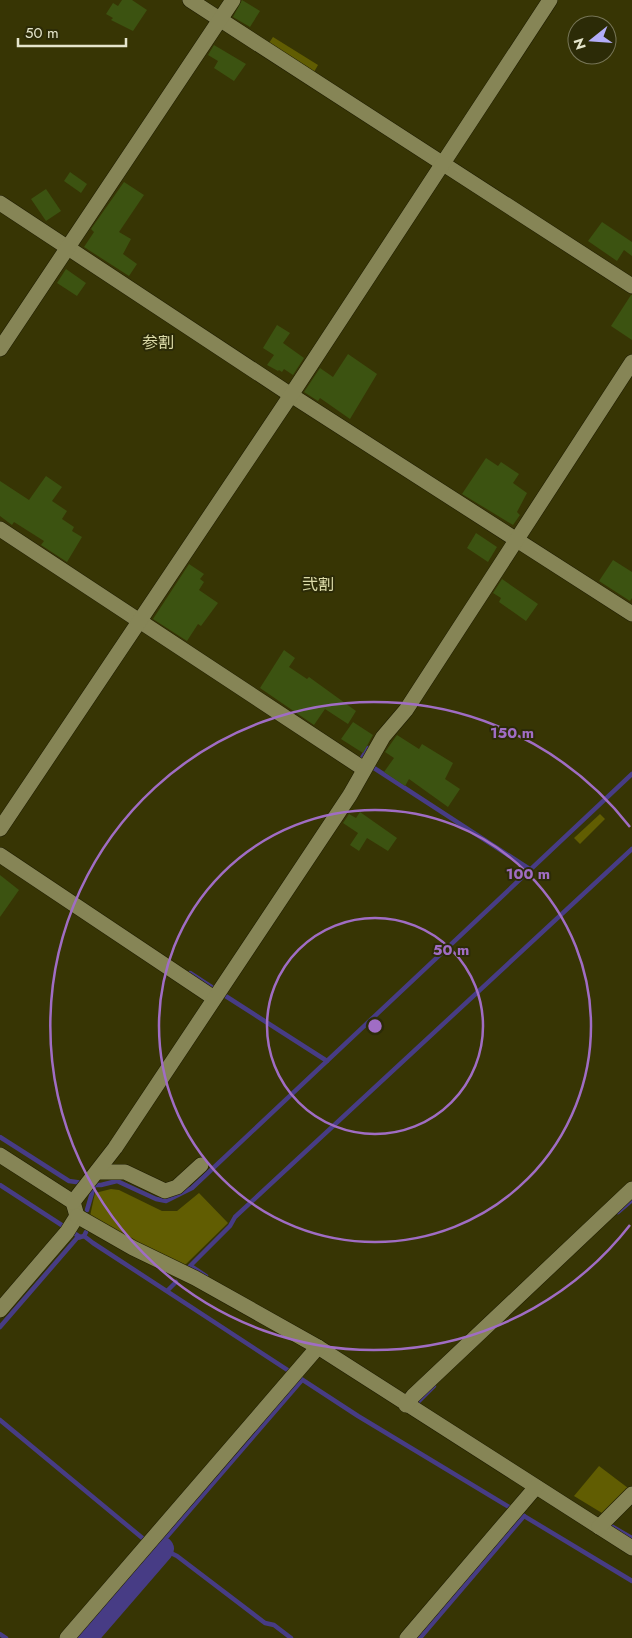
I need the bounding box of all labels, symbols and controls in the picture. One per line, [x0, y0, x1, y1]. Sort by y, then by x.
scale bar [18, 15, 125, 47]
north arrow [567, 15, 617, 65]
text: 50 m [25, 22, 59, 44]
text: N [568, 36, 591, 52]
district label: 参割 [142, 331, 174, 354]
district label: 弐割 [302, 573, 334, 596]
text: 150 m [490, 722, 534, 744]
text: 100 m [506, 863, 550, 885]
text: 50 m [433, 939, 469, 961]
centre of rings [366, 1017, 384, 1035]

